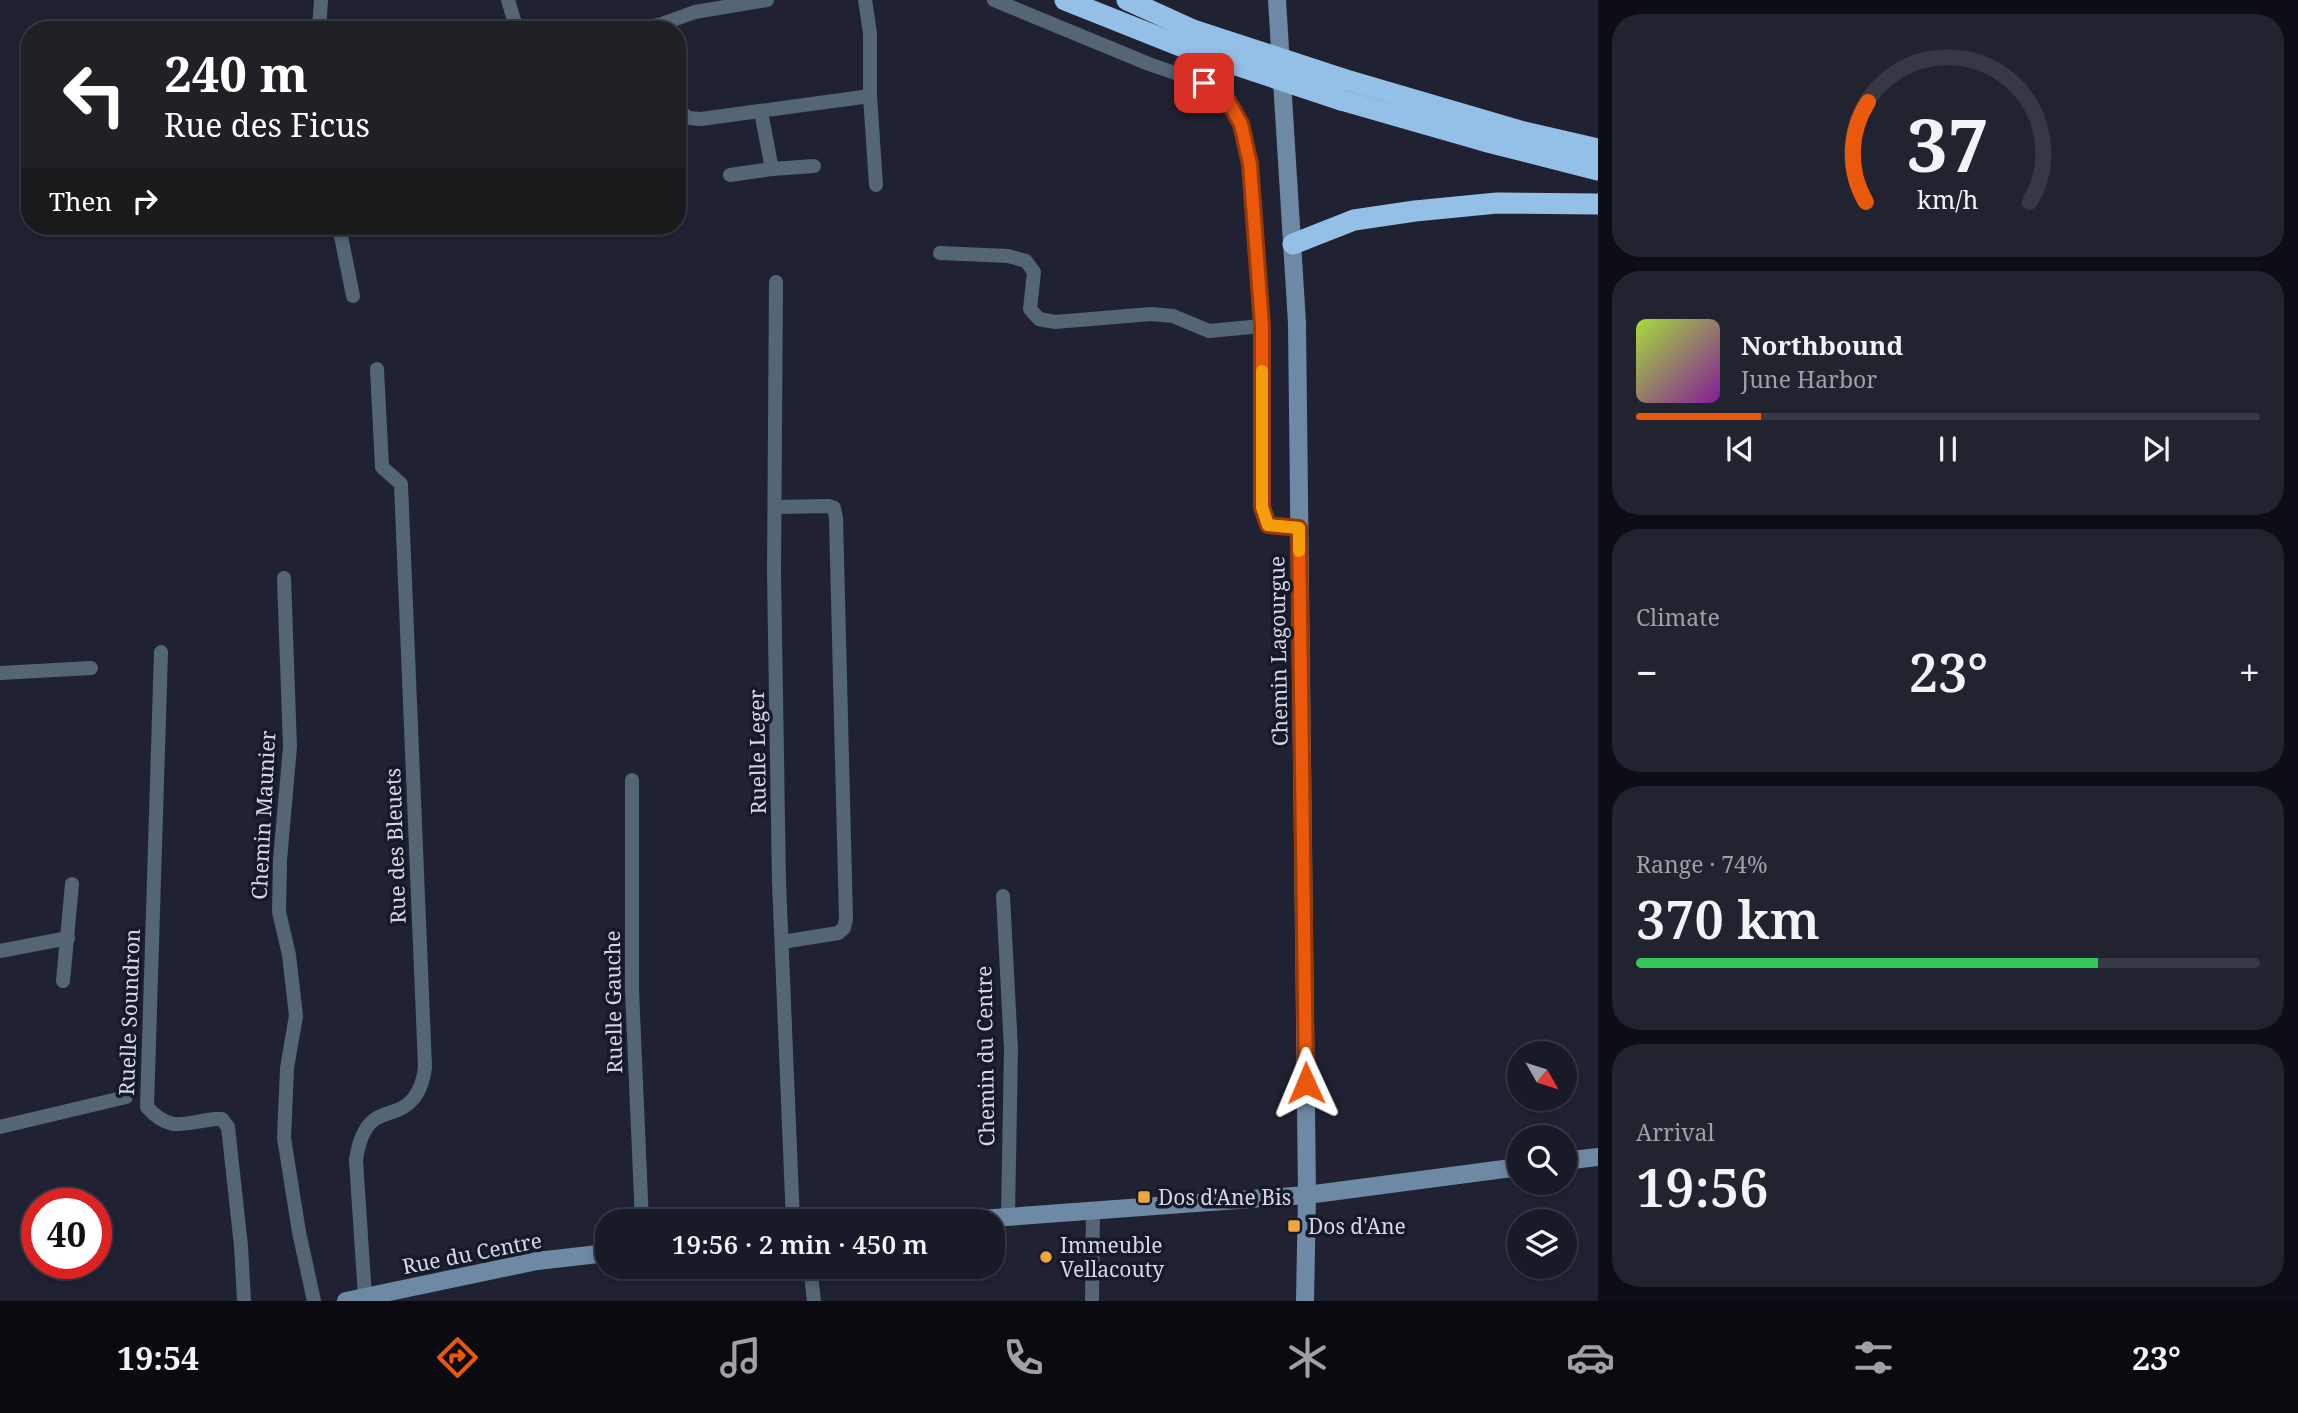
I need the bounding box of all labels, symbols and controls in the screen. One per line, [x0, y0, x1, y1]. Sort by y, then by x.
text: 240 m [164, 40, 308, 106]
icon: left [49, 49, 140, 140]
pin [1174, 53, 1234, 113]
icon: arrive [1185, 64, 1223, 102]
text: 37 [1907, 94, 1989, 193]
text: Rue des Ficus [164, 103, 370, 146]
icon: right [126, 182, 164, 220]
text: km/h [1917, 182, 1979, 216]
text: Then [49, 183, 112, 219]
text: Northbound [1741, 327, 1903, 363]
text: June Harbor [1741, 363, 1877, 395]
icon: previous [1721, 430, 1759, 468]
icon: pause [1929, 430, 1967, 468]
icon: next [2137, 430, 2175, 468]
street label: Chemin Lagourgue [1262, 556, 1294, 746]
text: Climate [1636, 601, 1720, 633]
text: 23° [1909, 636, 1988, 707]
text: − [1636, 646, 1658, 698]
text: + [2239, 646, 2260, 698]
street label: Ruelle Leger [742, 689, 772, 815]
street label: Chemin Maunier [245, 730, 281, 900]
street label: Rue des Bleuets [378, 768, 412, 924]
text: Range · 74% [1636, 848, 1768, 880]
text: 370 km [1636, 883, 1820, 954]
street label: Ruelle Soundron [112, 928, 146, 1096]
street label: Ruelle Gauche [598, 930, 628, 1074]
street label: Chemin du Centre [969, 965, 1001, 1147]
north arrow [1507, 1041, 1577, 1111]
map controls [1507, 1041, 1577, 1279]
position arrow [1269, 1046, 1343, 1120]
text: Arrival [1636, 1116, 1715, 1148]
button: search [1507, 1125, 1577, 1195]
text: 19:56 [1636, 1151, 1769, 1222]
place label: Dos d'Ane Bis [1158, 1183, 1291, 1211]
speed limit sign: 40 [21, 1188, 112, 1279]
marker: Dos d'Ane Bis [1136, 1189, 1152, 1205]
button: layers [1507, 1209, 1577, 1279]
place label: Dos d'Ane [1308, 1212, 1406, 1240]
marker: Dos d'Ane [1286, 1218, 1302, 1234]
street label: Rue du Centre [400, 1226, 544, 1280]
text: 19:56 · 2 min · 450 m [672, 1226, 928, 1262]
place label: Immeuble Vellacouty [1060, 1231, 1164, 1283]
marker: Immeuble Vellacouty [1038, 1249, 1054, 1265]
icon: directions [433, 1333, 482, 1382]
icon: music [716, 1333, 765, 1382]
icon: phone [999, 1333, 1048, 1382]
icon: climate [1283, 1333, 1332, 1382]
icon: car [1566, 1333, 1615, 1382]
icon: filters [1849, 1333, 1898, 1382]
text: 19:54 [117, 1336, 199, 1379]
text: 23° [2132, 1336, 2181, 1379]

